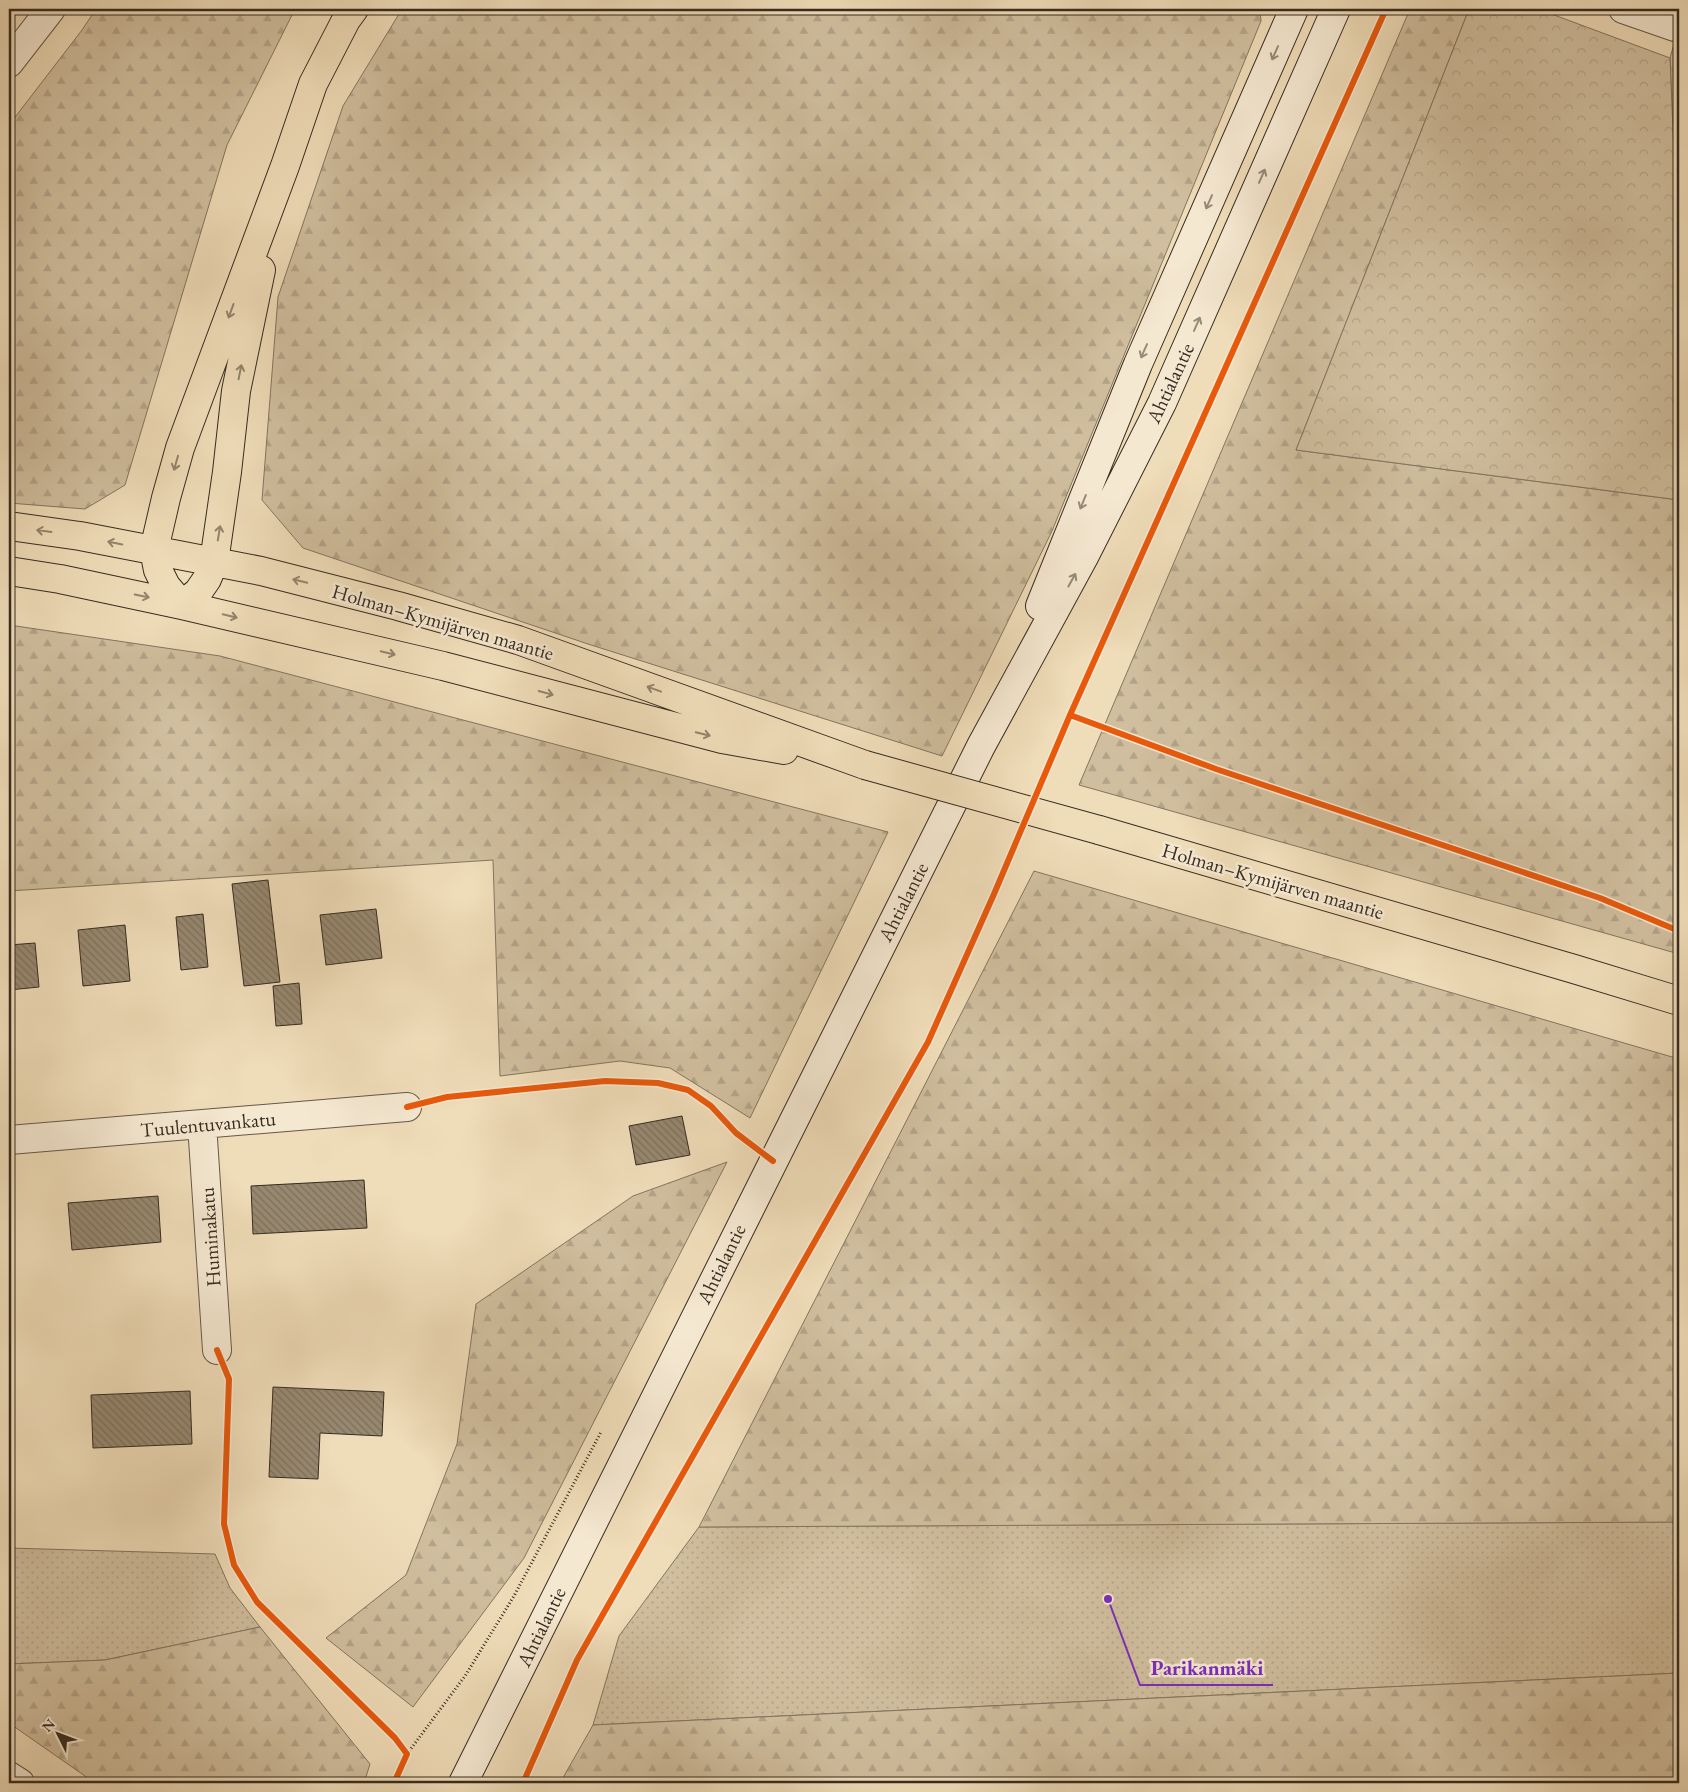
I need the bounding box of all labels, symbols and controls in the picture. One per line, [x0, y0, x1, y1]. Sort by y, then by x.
one-way arrow [1269, 45, 1279, 60]
one-way arrow [1258, 169, 1268, 184]
one-way arrow [1204, 194, 1214, 209]
one-way arrow [226, 302, 235, 318]
one-way arrow [1193, 317, 1202, 332]
street label: Ahtialantie [1140, 339, 1200, 428]
one-way arrow [1139, 343, 1149, 358]
one-way arrow [236, 364, 245, 380]
one-way arrow [170, 455, 180, 471]
one-way arrow [1078, 493, 1087, 509]
one-way arrow [214, 525, 224, 541]
one-way arrow [37, 526, 53, 536]
one-way arrow [107, 538, 123, 547]
one-way arrow [1067, 573, 1077, 588]
one-way arrow [292, 576, 308, 585]
street label: Holman–Kymijärven maantie [329, 578, 557, 666]
one-way arrow [134, 592, 150, 602]
one-way arrow [221, 612, 237, 621]
one-way arrow [380, 649, 396, 658]
one-way arrow [647, 684, 663, 693]
one-way arrow [537, 689, 553, 698]
one-way arrow [694, 730, 710, 739]
street label: Holman–Kymijärven maantie [1159, 837, 1387, 925]
street label: Ahtialantie [872, 858, 934, 947]
street label: Tuulentuvankatu [139, 1105, 277, 1143]
street label: Huminakatu [194, 1186, 226, 1288]
street label: Ahtialantie [690, 1220, 752, 1309]
street label: Ahtialantie [510, 1583, 572, 1672]
callout: Parikanmäki [1140, 1649, 1273, 1685]
text: Parikanmäki [1151, 1654, 1263, 1681]
north arrow [32, 1710, 82, 1760]
text: N [38, 1715, 59, 1736]

